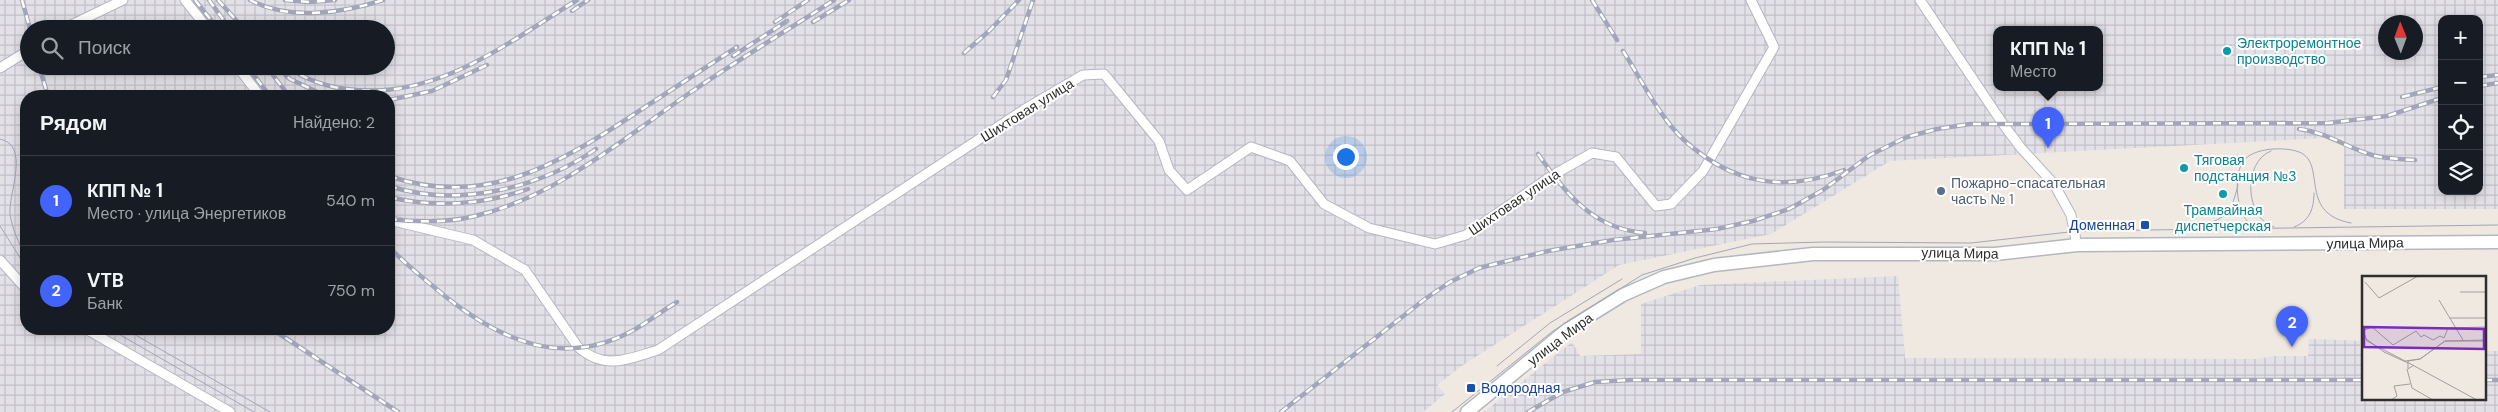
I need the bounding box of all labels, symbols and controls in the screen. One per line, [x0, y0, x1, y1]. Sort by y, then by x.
north arrow [2378, 15, 2423, 60]
map controls [2438, 15, 2483, 195]
button: + [2438, 15, 2483, 60]
search box [20, 20, 395, 75]
popup [1993, 26, 2103, 91]
icon: search [38, 34, 66, 62]
place label: Электроремонтное производство [2237, 34, 2361, 68]
text: Поиск [78, 35, 131, 60]
text: КПП № 1 [2010, 36, 2086, 61]
marker: Электроремонтное производство [2221, 45, 2233, 57]
button: − [2438, 60, 2483, 105]
text: Место [2010, 61, 2056, 82]
street label: Шихтовая улица [977, 74, 1077, 146]
button: locate [2438, 105, 2483, 150]
pin: 1 [2032, 107, 2064, 148]
text: Рядом [40, 109, 107, 137]
text: Найдено: 2 [293, 112, 375, 133]
your location [1333, 144, 1359, 170]
button: layers [2438, 150, 2483, 195]
place label: Тяговая подстанция №3 [2194, 151, 2296, 185]
marker: Тяговая подстанция №3 [2178, 162, 2190, 174]
street label: Шихтовая улица [1465, 165, 1563, 239]
place label: Пожарно-спасательная часть № 1 [1951, 174, 2106, 208]
text: КПП № 1 [87, 178, 163, 203]
marker: Пожарно-спасательная часть № 1 [1935, 185, 1947, 197]
marker: Трамвайная диспетчерская [2217, 188, 2229, 200]
text: 1 [53, 190, 59, 211]
text: 540 m [326, 190, 375, 211]
place label: Трамвайная диспетчерская [2175, 201, 2271, 235]
text: Место · улица Энергетиков [87, 203, 286, 224]
place label: Доменная [2069, 216, 2135, 234]
marker: Доменная [2139, 219, 2151, 231]
street label: улица Мира [2326, 233, 2404, 253]
street label: улица Мира [1921, 243, 1999, 263]
text: VTB [87, 268, 124, 293]
inset map [2362, 276, 2486, 400]
text: 2 [51, 280, 61, 301]
text: 750 m [328, 280, 375, 301]
text: Банк [87, 293, 122, 314]
pin: 2 [2276, 306, 2308, 347]
street label: улица Мира [1524, 308, 1596, 369]
place label: Водородная [1481, 379, 1560, 397]
marker: Водородная [1465, 382, 1477, 394]

